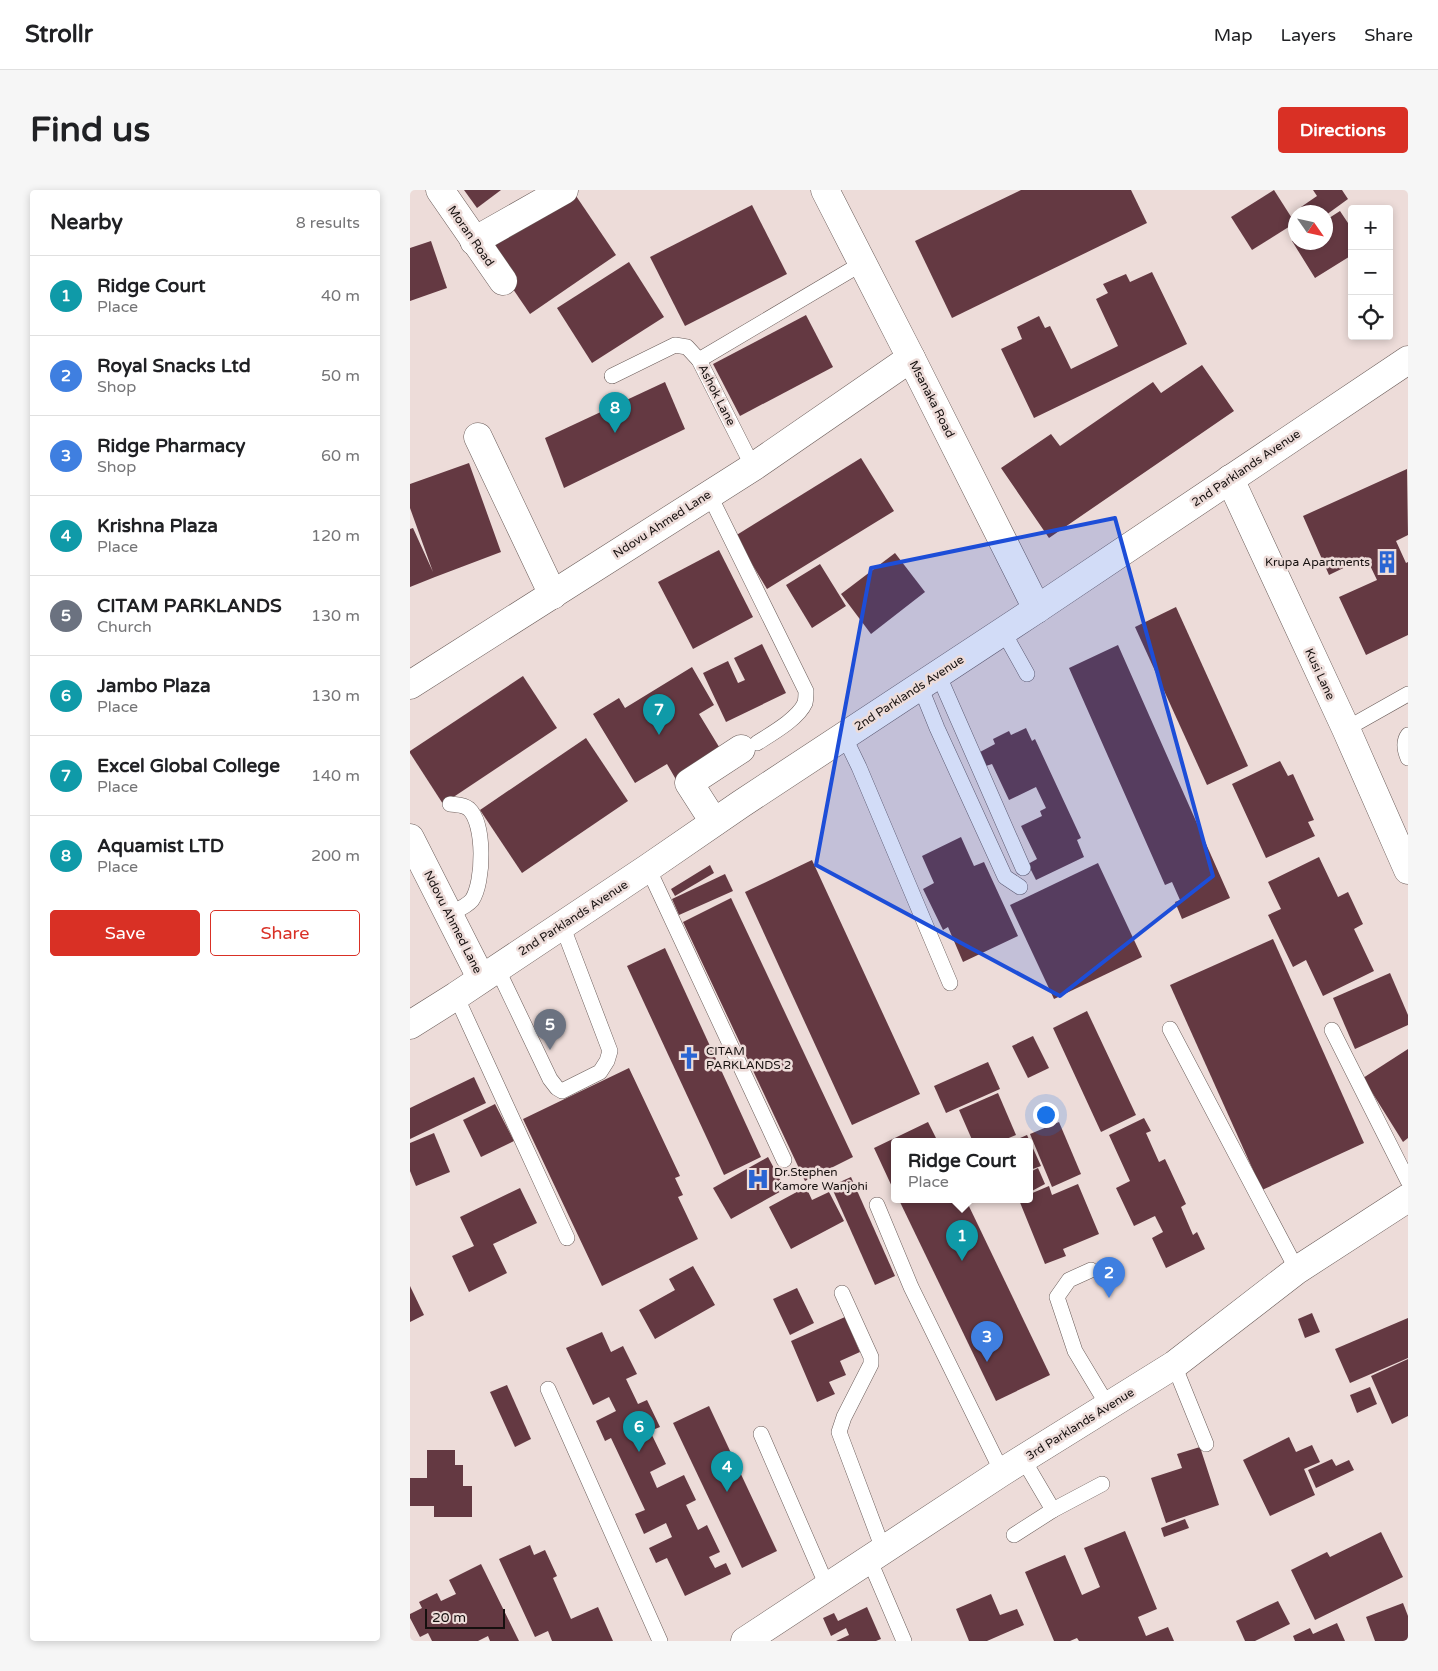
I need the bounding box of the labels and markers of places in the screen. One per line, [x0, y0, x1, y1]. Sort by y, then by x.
pin: 8 [599, 392, 631, 433]
building icon: Krupa Apartments [1374, 549, 1400, 575]
place label: Krupa Apartments [1265, 555, 1370, 569]
pin: 7 [643, 694, 675, 735]
pin: 5 [534, 1009, 566, 1050]
place label: CITAM PARKLANDS 2 [706, 1044, 791, 1072]
church icon: CITAM PARKLANDS 2 [676, 1045, 702, 1071]
place label: Dr.Stephen Kamore Wanjohi [774, 1165, 868, 1193]
hospital icon: Dr.Stephen Kamore Wanjohi [745, 1166, 771, 1192]
pin: 1 [946, 1220, 978, 1261]
pin: 2 [1093, 1257, 1125, 1298]
pin: 3 [971, 1321, 1003, 1362]
pin: 6 [623, 1411, 655, 1452]
pin: 4 [711, 1451, 743, 1492]

